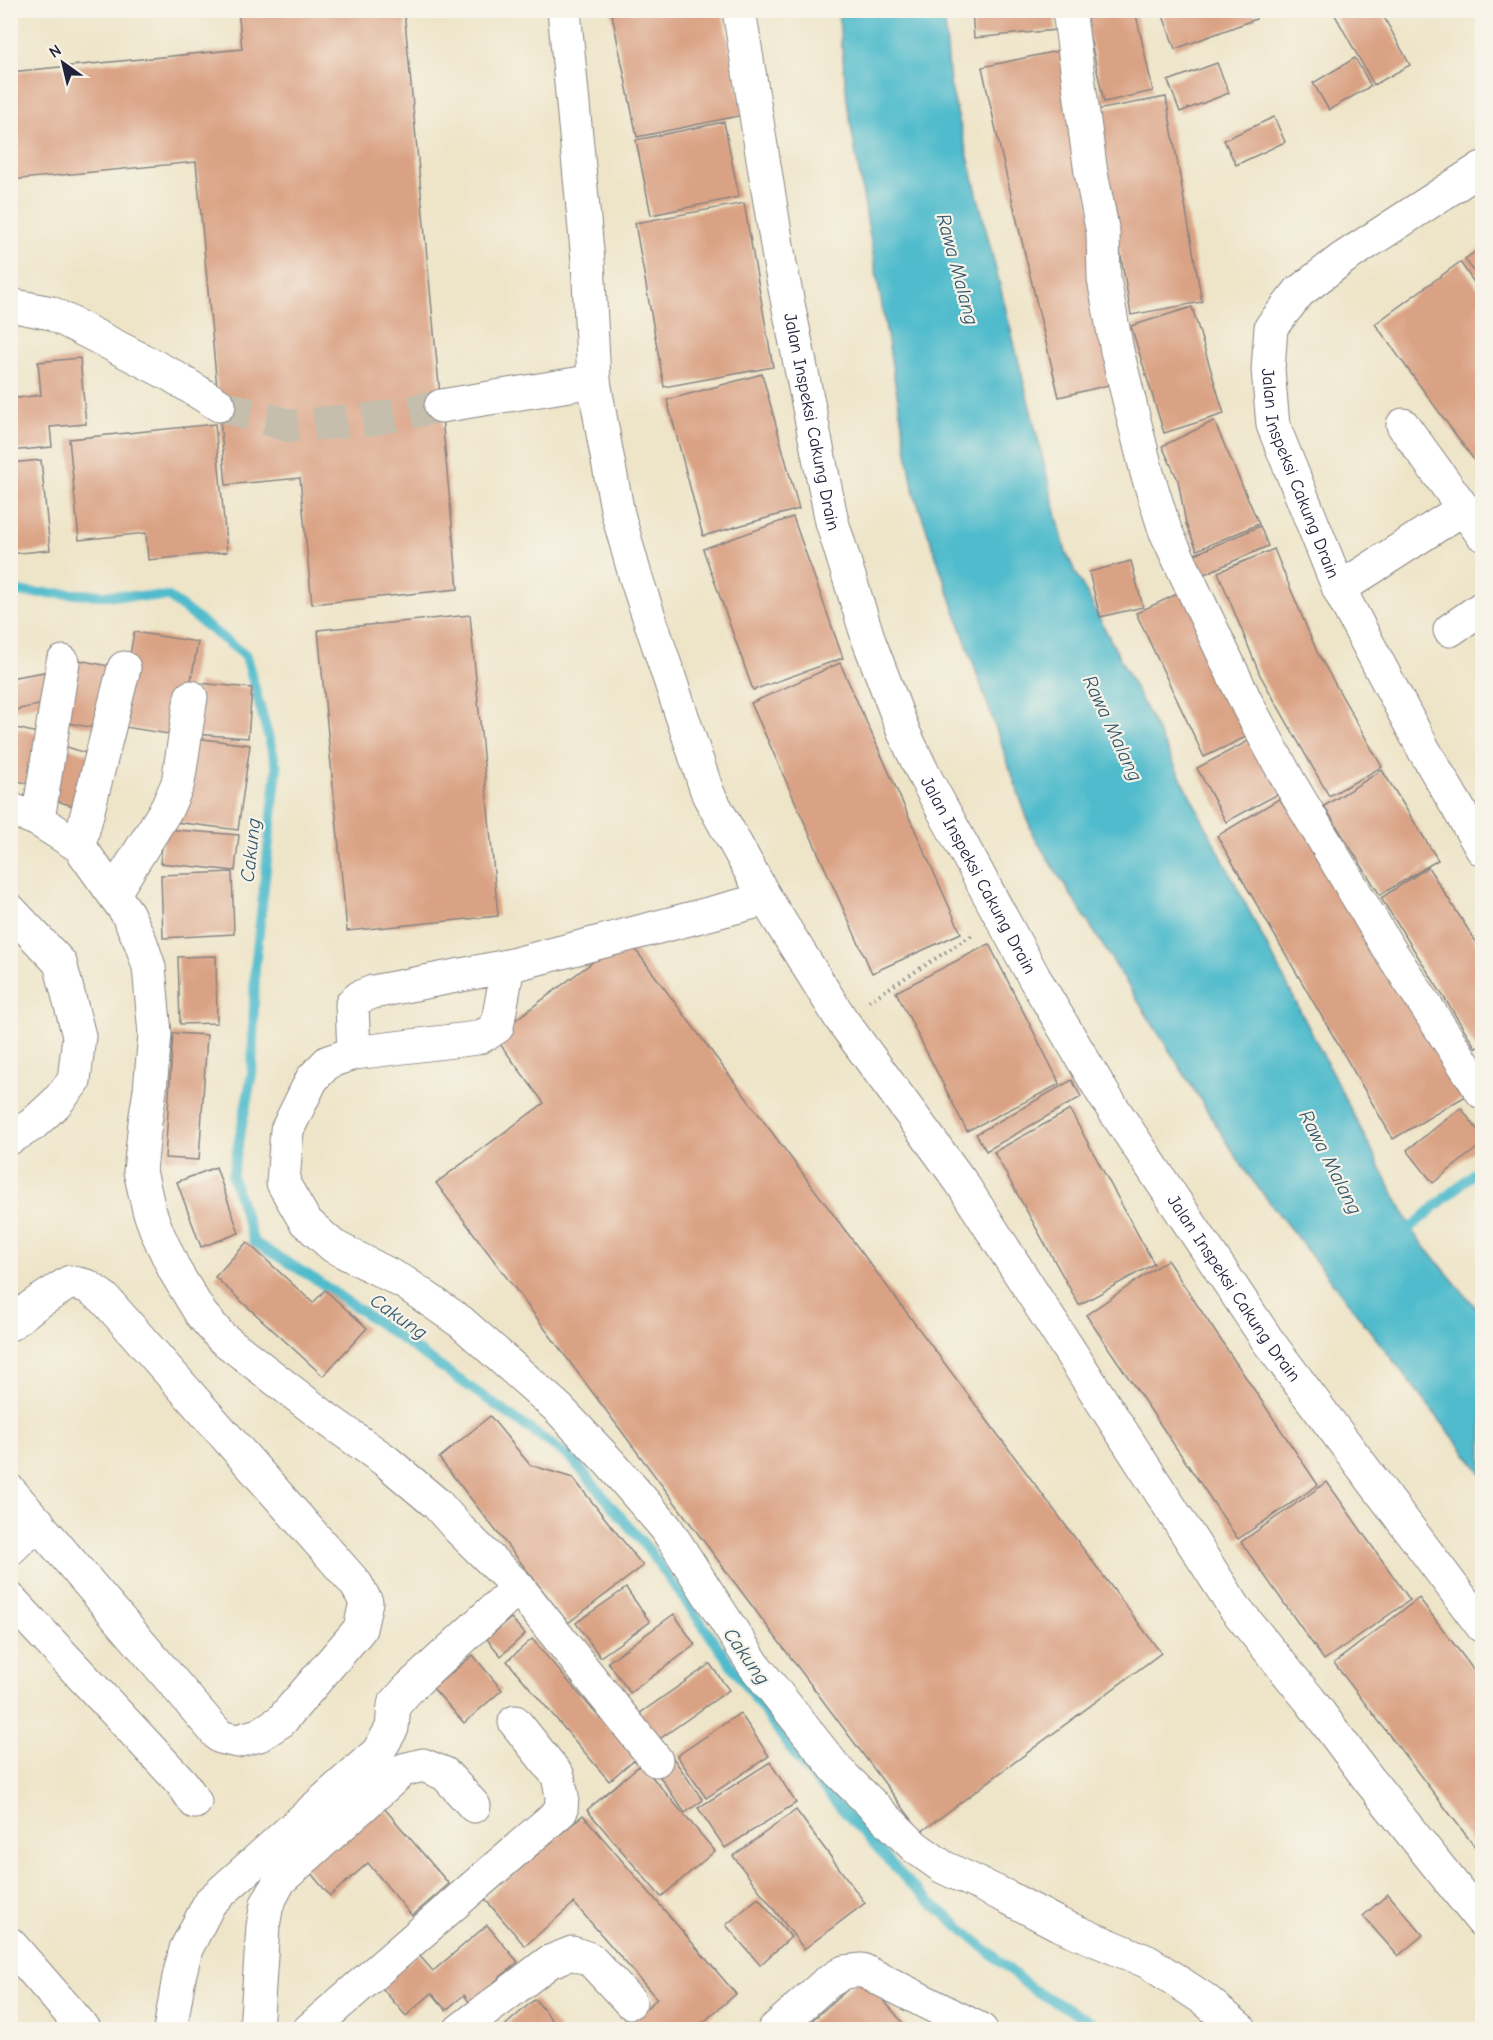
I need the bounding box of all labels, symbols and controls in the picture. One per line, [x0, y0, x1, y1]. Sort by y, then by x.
north arrow [33, 33, 93, 93]
text: N [46, 41, 65, 62]
water label: Rawa Malang [932, 211, 983, 327]
street label: Jalan Inspeksi Cakung Drain [779, 311, 844, 533]
street label: Jalan Inspeksi Cakung Drain [1257, 367, 1344, 582]
water label: Rawa Malang [1078, 672, 1147, 785]
street label: Jalan Inspeksi Cakung Drain [916, 773, 1040, 978]
water label: Cakung [236, 817, 265, 883]
water label: Rawa Malang [1294, 1106, 1367, 1218]
street label: Jalan Inspeksi Cakung Drain [1163, 1191, 1305, 1386]
water label: Cakung [366, 1289, 432, 1344]
water label: Cakung [719, 1623, 774, 1689]

